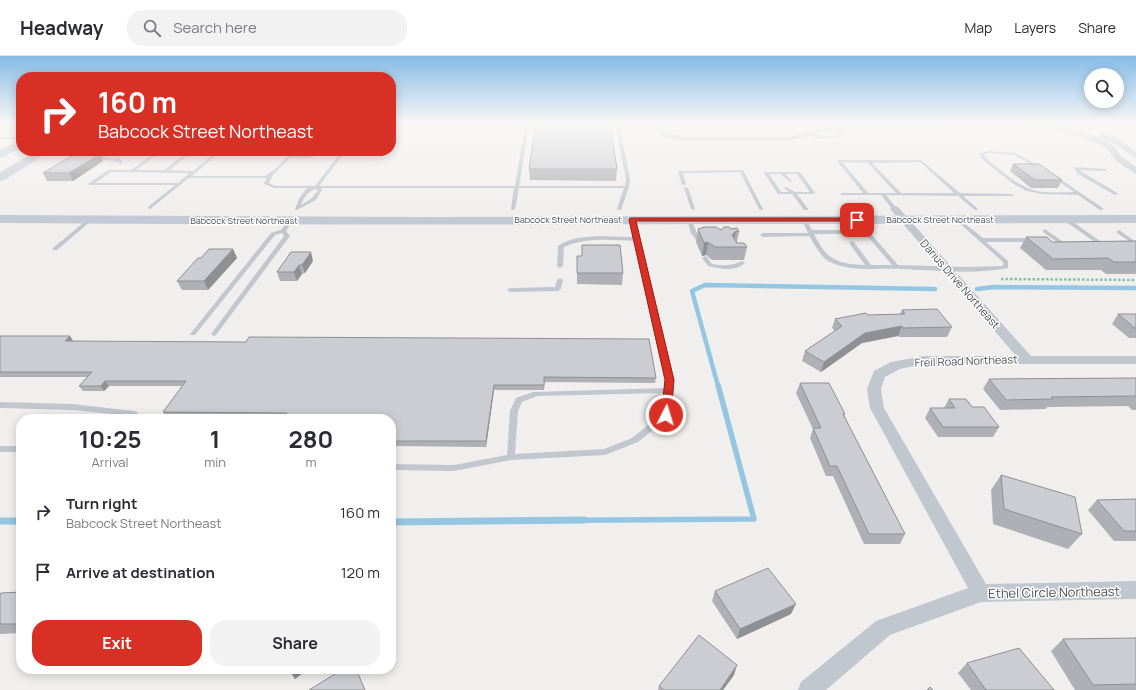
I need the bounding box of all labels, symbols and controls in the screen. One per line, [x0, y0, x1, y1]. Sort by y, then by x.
search box [127, 10, 407, 46]
text: Headway [20, 15, 103, 41]
icon: search [141, 17, 163, 39]
text: Search here [173, 17, 257, 38]
text: Map [964, 18, 992, 37]
text: Layers [1014, 18, 1056, 37]
text: Share [1078, 18, 1116, 37]
map controls [1084, 68, 1124, 108]
button: search [1084, 68, 1124, 108]
text: 160 m [98, 83, 177, 121]
icon: right [32, 88, 84, 140]
text: Babcock Street Northeast [98, 119, 313, 143]
pin [840, 203, 874, 237]
icon: arrive [846, 209, 868, 231]
street label: Babcock Street Northeast [514, 213, 622, 226]
street label: Babcock Street Northeast [886, 213, 994, 226]
street label: Babcock Street Northeast [190, 214, 298, 227]
street label: Darius Drive Northeast [917, 236, 1003, 332]
street label: Freil Road Northeast [914, 351, 1018, 370]
position arrow [645, 394, 687, 436]
text: 10:25 [79, 422, 142, 455]
text: 1 [210, 422, 220, 455]
text: 280 [289, 422, 333, 455]
text: Arrival [92, 453, 129, 471]
text: min [204, 453, 226, 471]
text: m [305, 453, 316, 471]
text: Turn right [66, 493, 137, 514]
icon: right [32, 501, 54, 523]
text: 160 m [340, 502, 380, 523]
text: Babcock Street Northeast [66, 514, 222, 532]
icon: arrive [32, 561, 54, 583]
text: Arrive at destination [66, 562, 215, 583]
text: 120 m [341, 562, 380, 583]
street label: Ethel Circle Northeast [988, 582, 1120, 602]
button: Exit [32, 620, 202, 666]
button: Share [210, 620, 380, 666]

